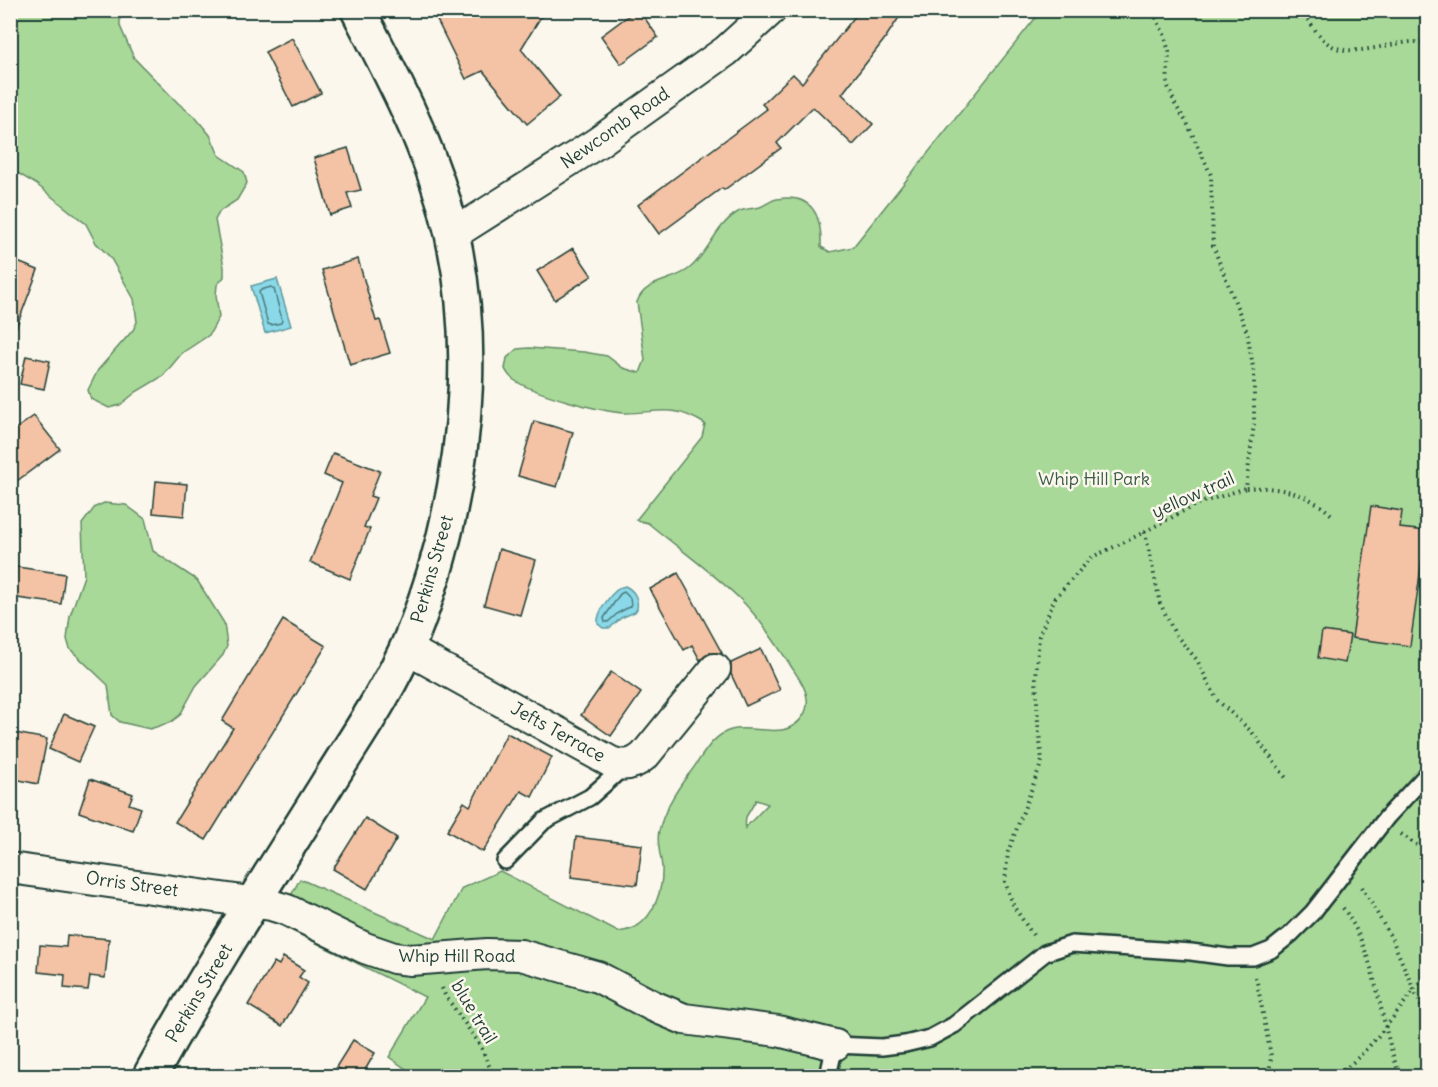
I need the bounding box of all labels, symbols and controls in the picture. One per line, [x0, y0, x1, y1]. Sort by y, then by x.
street label: Newcomb Road [556, 81, 674, 174]
street label: yellow trail [1148, 466, 1238, 523]
park label: Whip Hill Park [1038, 467, 1150, 490]
street label: Perkins Street [405, 512, 458, 626]
street label: Jefts Terrace [507, 696, 609, 767]
street label: Orris Street [84, 866, 180, 901]
street label: Perkins Street [160, 939, 237, 1046]
street label: Whip Hill Road [399, 944, 516, 967]
street label: blue trail [447, 976, 502, 1048]

